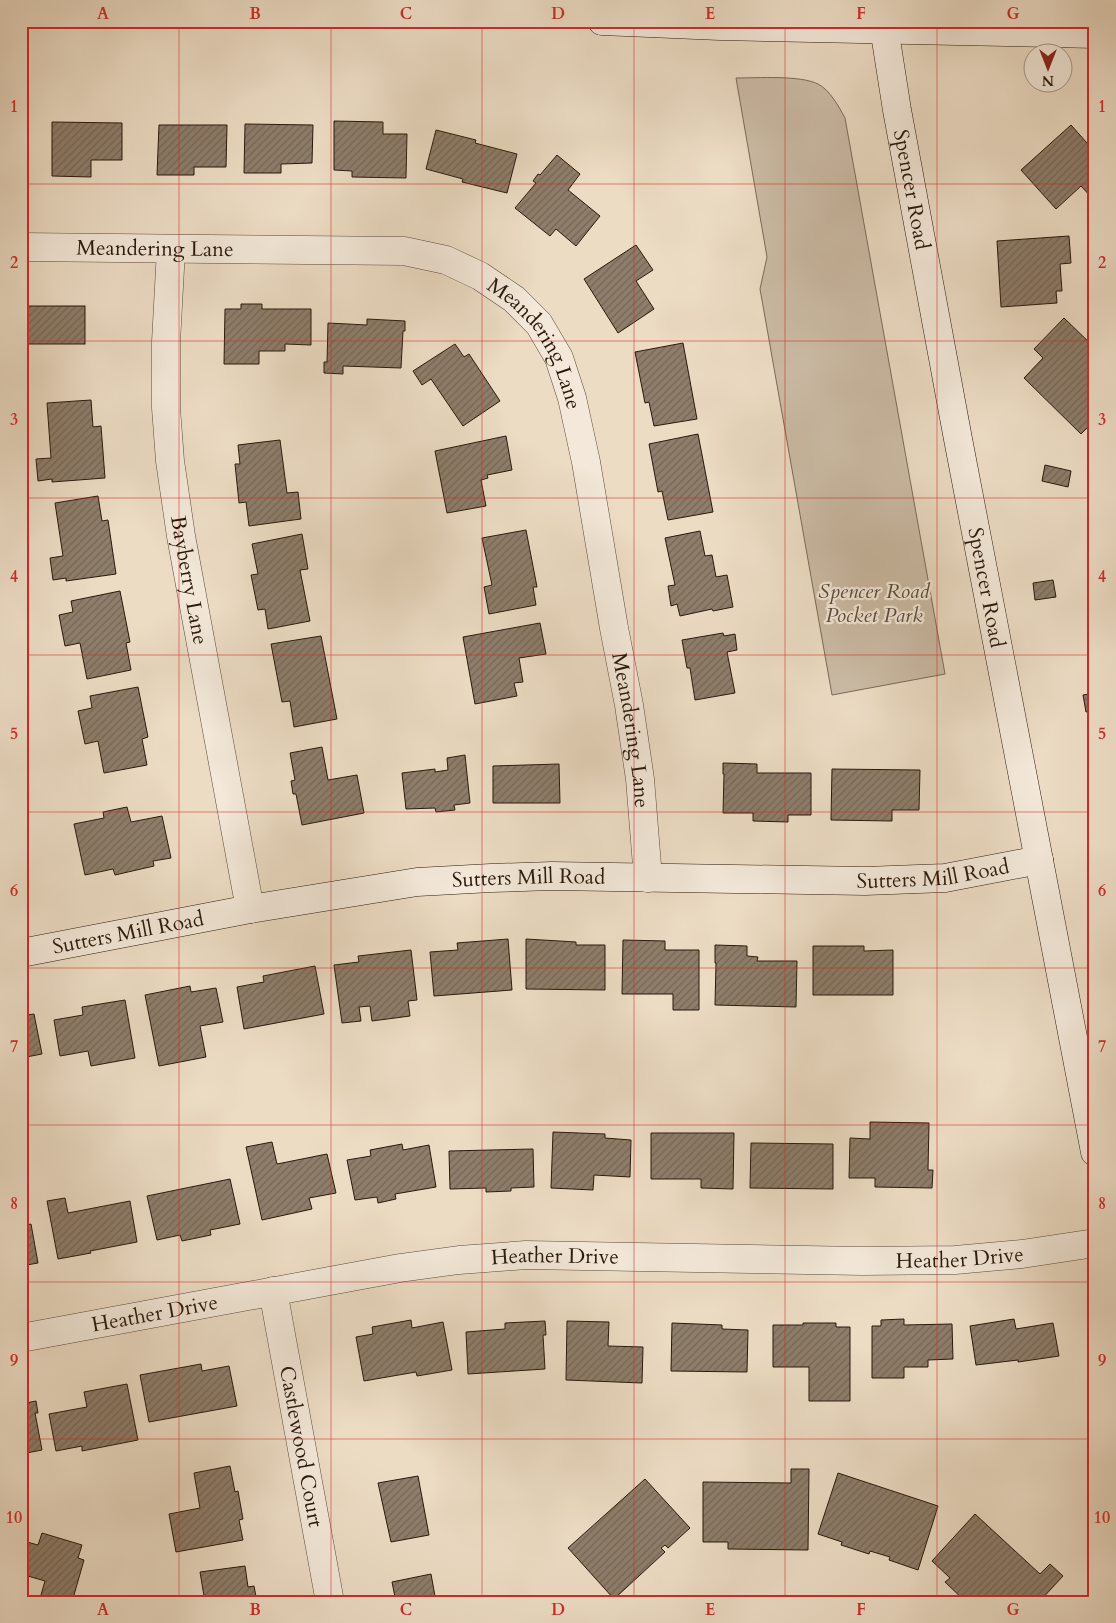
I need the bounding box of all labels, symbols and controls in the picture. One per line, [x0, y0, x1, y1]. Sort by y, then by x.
text: A [97, 3, 109, 25]
text: B [249, 3, 261, 25]
text: C [400, 3, 412, 25]
text: D [551, 3, 565, 25]
text: E [705, 3, 715, 25]
text: F [856, 3, 866, 25]
text: G [1006, 3, 1020, 25]
north arrow [1024, 42, 1074, 92]
text: N [1042, 71, 1054, 90]
text: 1 [10, 96, 18, 118]
text: 1 [1098, 96, 1106, 118]
street label: Spencer Road [886, 127, 937, 252]
street label: Meandering Lane [76, 233, 234, 264]
text: 2 [10, 252, 18, 274]
text: 2 [1098, 252, 1106, 274]
street label: Meandering Lane [482, 271, 589, 412]
text: 3 [10, 409, 18, 431]
text: 3 [1098, 409, 1106, 431]
street label: Bayberry Lane [164, 514, 215, 647]
street label: Spencer Road [961, 525, 1012, 650]
text: 4 [10, 566, 18, 588]
text: 4 [1098, 566, 1106, 588]
park label: Spencer Road Pocket Park [818, 577, 931, 630]
street label: Meandering Lane [605, 650, 657, 809]
text: 5 [10, 723, 18, 745]
text: 5 [1098, 723, 1106, 745]
street label: Sutters Mill Road [857, 852, 1012, 896]
street label: Sutters Mill Road [451, 861, 605, 895]
text: 6 [10, 880, 18, 902]
text: 6 [1098, 880, 1106, 902]
street label: Sutters Mill Road [50, 904, 206, 961]
text: 7 [10, 1036, 18, 1058]
text: 7 [1098, 1036, 1106, 1058]
text: 8 [10, 1193, 18, 1215]
text: 8 [1098, 1193, 1106, 1215]
street label: Heather Drive [896, 1239, 1025, 1275]
street label: Heather Drive [490, 1240, 619, 1272]
street label: Heather Drive [89, 1287, 220, 1339]
text: 9 [10, 1350, 18, 1372]
text: 9 [1098, 1350, 1106, 1372]
street label: Castlewood Court [272, 1363, 331, 1530]
text: 10 [6, 1507, 22, 1529]
text: 10 [1094, 1507, 1110, 1529]
text: A [97, 1599, 109, 1621]
text: B [249, 1599, 261, 1621]
text: C [400, 1599, 412, 1621]
text: D [551, 1599, 565, 1621]
text: E [705, 1599, 715, 1621]
text: F [856, 1599, 866, 1621]
text: G [1006, 1599, 1020, 1621]

